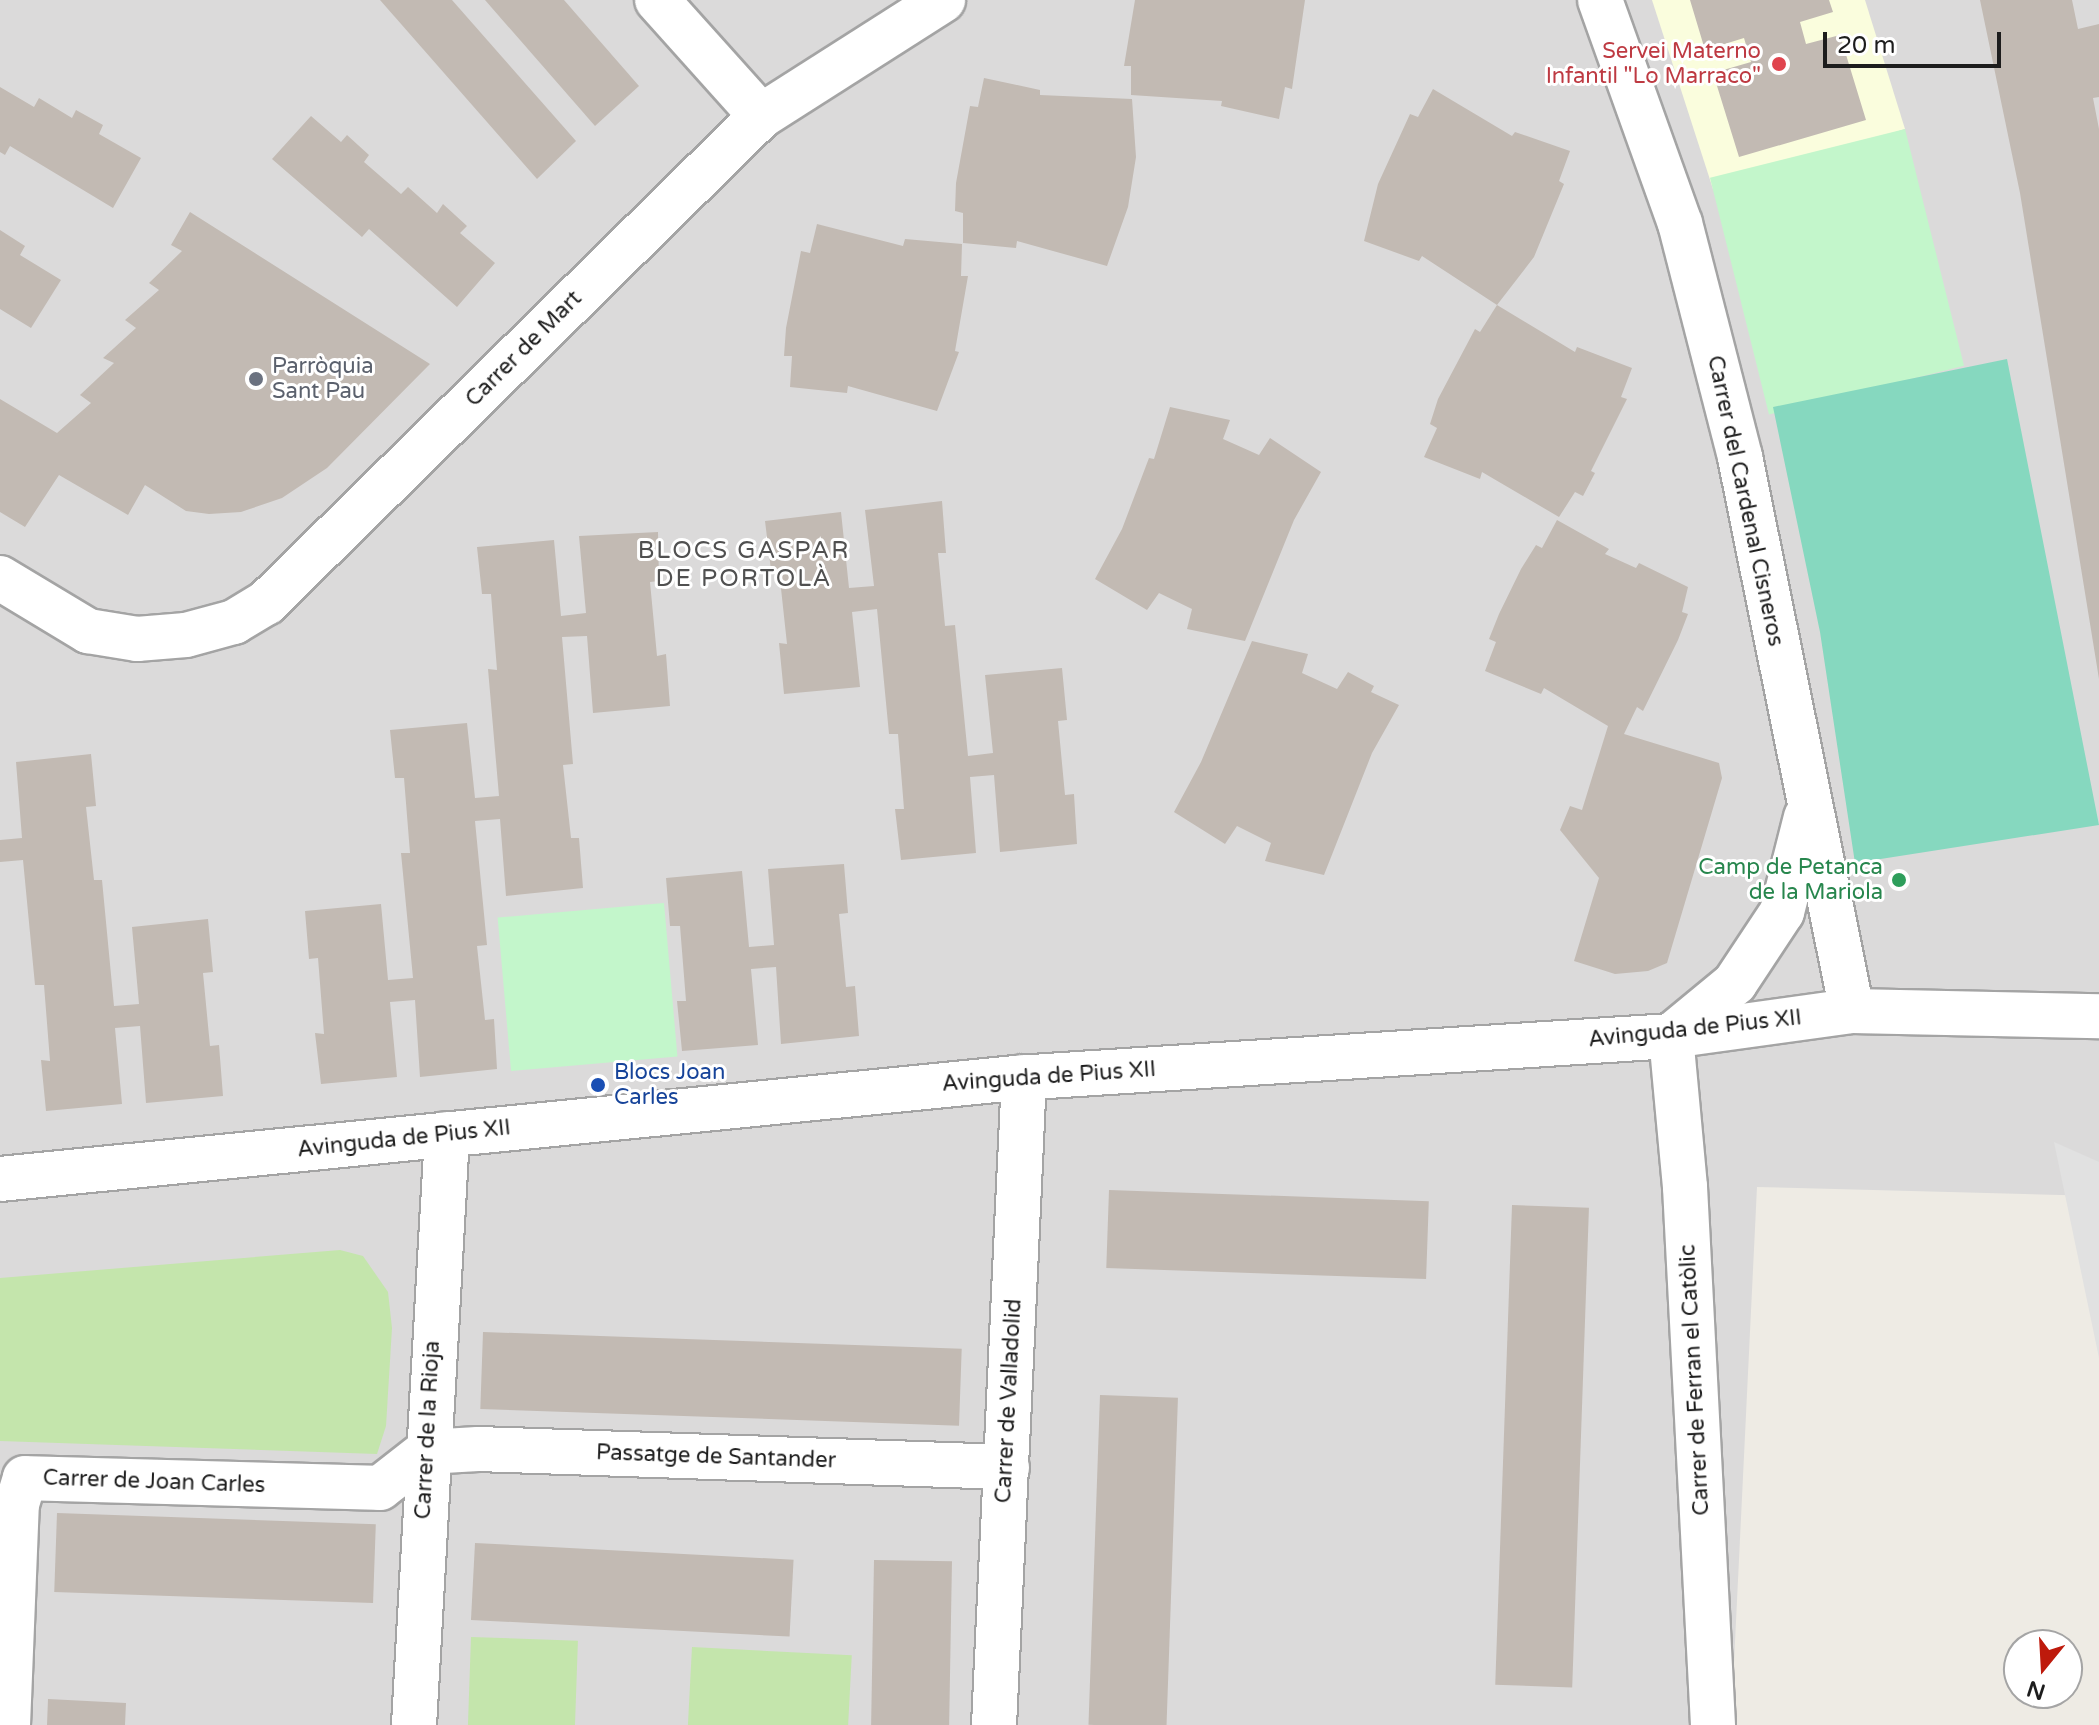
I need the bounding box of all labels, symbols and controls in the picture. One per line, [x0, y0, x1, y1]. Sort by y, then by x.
scale bar [1827, 16, 2005, 66]
text: 20 m [1837, 31, 1895, 60]
place label: Servei Materno Infantil "Lo Marraco" [1546, 38, 1761, 90]
marker: Servei Materno Infantil "Lo Marraco" [1768, 53, 1790, 75]
street label: Carrer de Mart [460, 285, 588, 413]
place label: Parròquia Sant Pau [272, 353, 374, 404]
street label: Carrer del Cardenal Cisneros [1701, 353, 1789, 649]
marker: Parròquia Sant Pau [247, 370, 265, 388]
district label: BLOCS GASPAR DE PORTOLÀ [638, 537, 850, 593]
place label: Camp de Petanca de la Mariola [1698, 854, 1883, 906]
marker: Camp de Petanca de la Mariola [1890, 871, 1908, 889]
street label: Avinguda de Pius XII [1587, 1005, 1803, 1053]
street label: Avinguda de Pius XII [941, 1056, 1157, 1098]
place label: Blocs Joan Carles [614, 1059, 725, 1110]
marker: Blocs Joan Carles [589, 1076, 607, 1094]
street label: Avinguda de Pius XII [296, 1115, 512, 1163]
street label: Carrer de Ferran el Catòlic [1675, 1244, 1715, 1516]
street label: Carrer de Valladolid [990, 1298, 1028, 1504]
street label: Carrer de la Rioja [410, 1340, 446, 1520]
street label: Passatge de Santander [596, 1440, 836, 1474]
street label: Carrer de Joan Carles [42, 1465, 266, 1499]
north arrow [2003, 1629, 2083, 1709]
text: N [2024, 1675, 2049, 1705]

